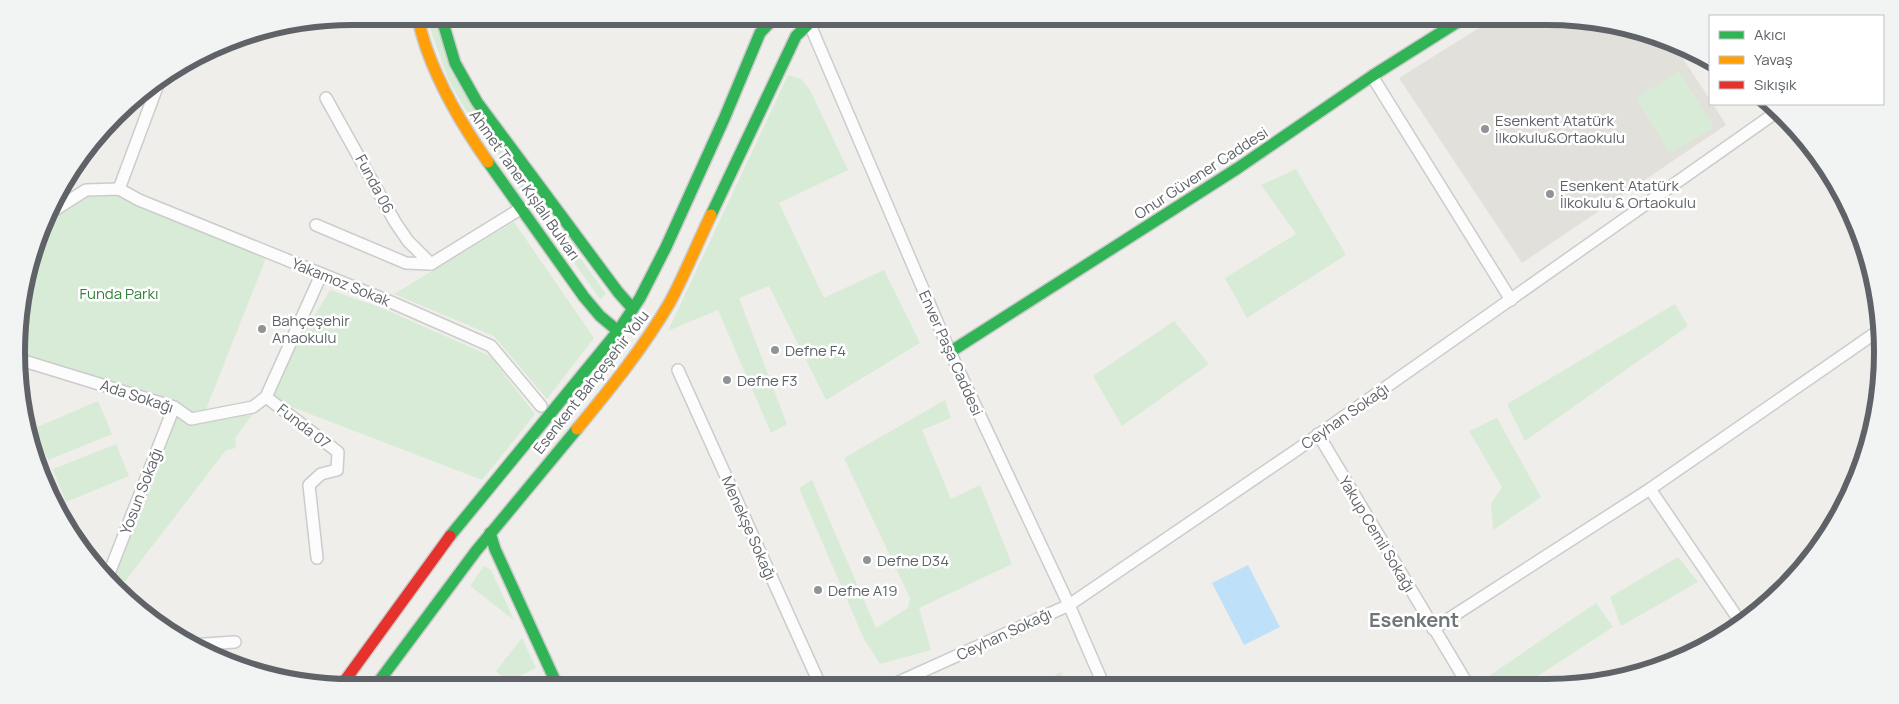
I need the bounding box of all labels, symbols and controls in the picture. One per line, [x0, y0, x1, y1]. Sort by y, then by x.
legend [1709, 15, 1884, 105]
text: Akıcı [1754, 24, 1786, 45]
text: Yavaş [1754, 49, 1793, 70]
text: Sıkışık [1754, 74, 1797, 95]
street label: Ahmet Taner Kışlalı Bulvarı [465, 106, 585, 264]
place label: Esenkent Atatürk İlkokulu&Ortaokulu [1495, 110, 1625, 148]
street label: Onur Güvener Caddesi [1130, 122, 1272, 224]
marker: Esenkent Atatürk İlkokulu&Ortaokulu [1479, 123, 1491, 135]
street label: Funda 06 [351, 151, 399, 217]
place label: Esenkent Atatürk İlkokulu & Ortaokulu [1560, 175, 1696, 213]
marker: Esenkent Atatürk İlkokulu & Ortaokulu [1544, 188, 1556, 200]
street label: Yakamoz Sokak [288, 253, 394, 312]
park label: Funda Parkı [80, 283, 158, 304]
street label: Enver Paşa Caddesi [914, 287, 988, 419]
street label: Esenkent Bahçeşehir Yolu [528, 306, 654, 458]
place label: Bahçeşehir Anaokulu [272, 310, 350, 348]
marker: Bahçeşehir Anaokulu [256, 323, 268, 335]
place label: Defne F4 [785, 340, 846, 361]
marker: Defne F4 [769, 344, 781, 356]
place label: Defne F3 [737, 370, 798, 391]
street label: Ada Sokağı [98, 374, 176, 418]
marker: Defne F3 [721, 374, 733, 386]
street label: Ceyhan Sokağı [1297, 378, 1393, 454]
street label: Funda 07 [273, 399, 335, 453]
street label: Yosun Sokağı [115, 445, 167, 537]
street label: Yakup Cemil Sokağı [1334, 472, 1420, 596]
street label: Menekşe Sokağı [717, 473, 781, 583]
place label: Defne D34 [877, 550, 949, 571]
marker: Defne D34 [861, 554, 873, 566]
place label: Defne A19 [828, 580, 897, 601]
marker: Defne A19 [812, 584, 824, 596]
street label: Ceyhan Sokağı [953, 603, 1055, 665]
district label: Esenkent [1369, 606, 1459, 633]

